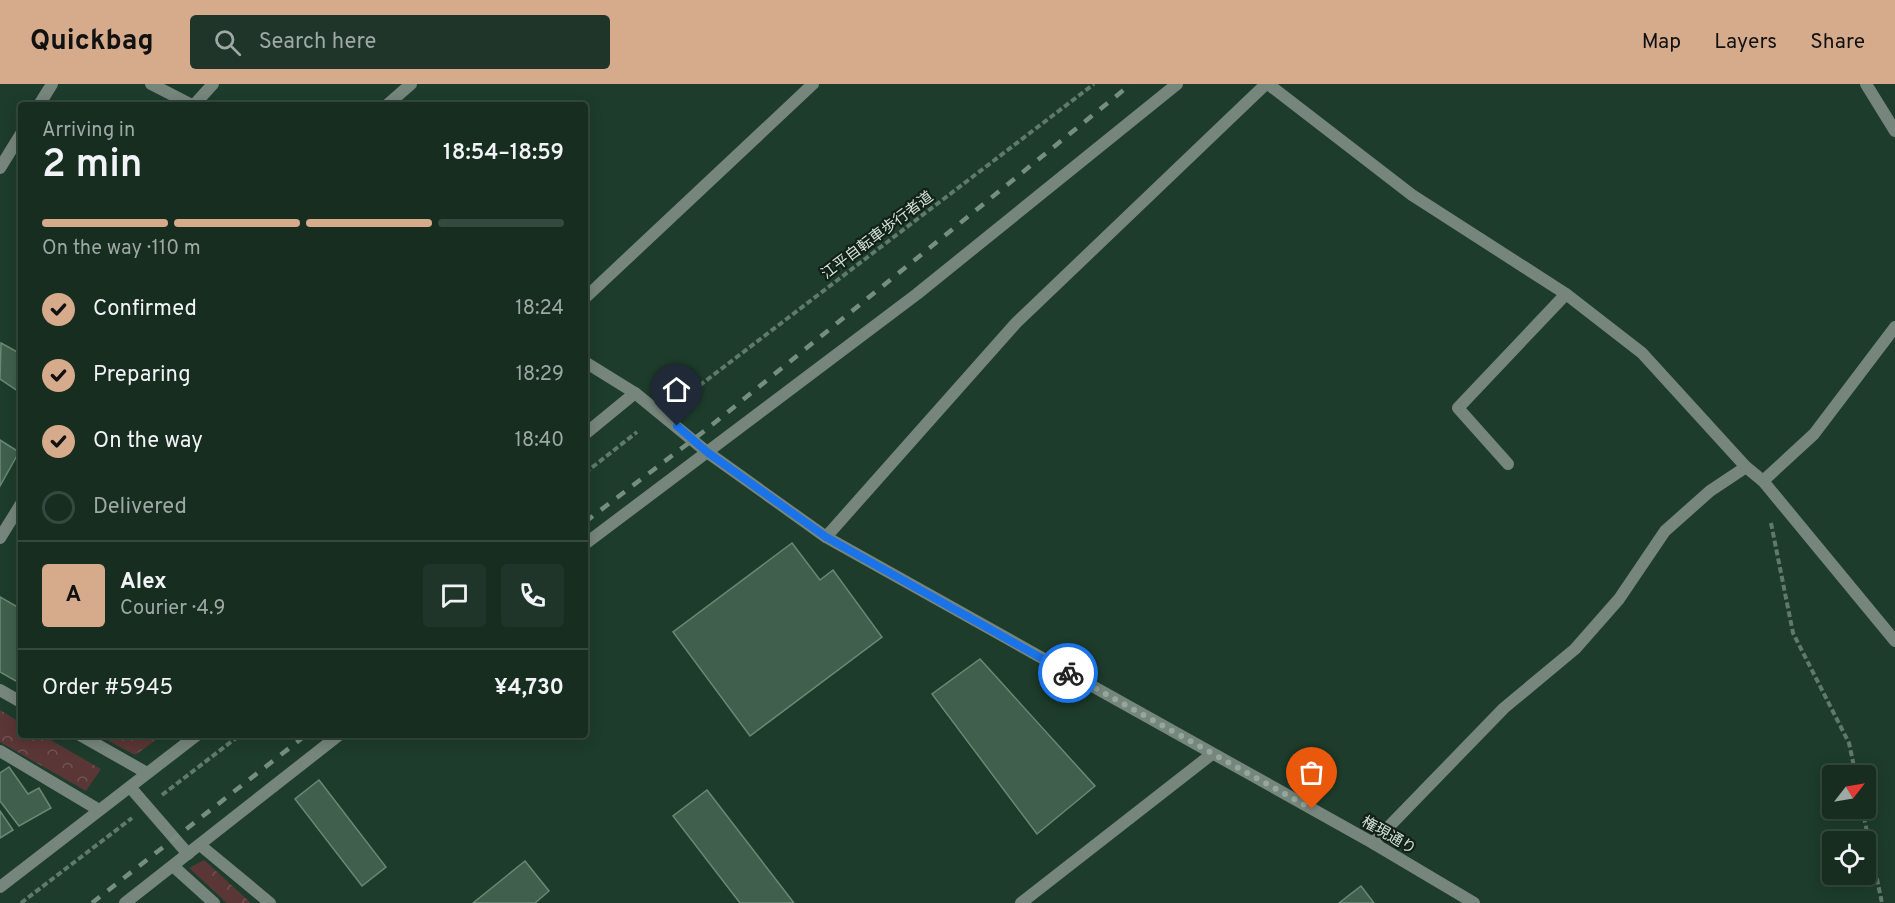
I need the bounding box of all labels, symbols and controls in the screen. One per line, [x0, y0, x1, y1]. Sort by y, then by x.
search box [190, 15, 610, 69]
text: Quickbag [30, 24, 154, 60]
icon: search [211, 26, 244, 59]
text: Search here [259, 29, 376, 56]
text: Map [1642, 29, 1681, 56]
text: Layers [1714, 29, 1777, 56]
text: Share [1810, 29, 1865, 56]
text: Arriving in [42, 118, 135, 144]
text: 18:54–18:59 [443, 140, 564, 167]
text: 2 min [42, 142, 143, 191]
street label: 江平自転車歩行者道 [818, 188, 938, 284]
text: On the way · 110 m [42, 236, 201, 262]
icon: check [42, 293, 75, 326]
text: Confirmed [93, 296, 197, 323]
text: 18:24 [515, 296, 564, 322]
icon: check [42, 359, 75, 392]
text: Preparing [93, 362, 191, 389]
text: 18:29 [516, 362, 564, 388]
pin [651, 364, 702, 426]
icon: home [660, 373, 693, 406]
icon: check [42, 425, 75, 458]
text: On the way [93, 428, 203, 455]
text: 18:40 [515, 428, 564, 454]
text: Delivered [93, 494, 187, 521]
button: chat [423, 564, 486, 627]
button: phone [501, 564, 564, 627]
text: Alex [120, 569, 167, 596]
text: A [66, 582, 81, 609]
text: Courier · 4.9 [120, 596, 225, 622]
courier [1038, 643, 1098, 703]
icon: bike [1052, 657, 1085, 690]
text: Order #5945 [42, 675, 173, 702]
text: ¥4,730 [494, 675, 564, 702]
pin [1286, 747, 1337, 809]
icon: bag [1295, 756, 1328, 789]
north arrow [1822, 765, 1876, 819]
map controls [1822, 765, 1876, 885]
street label: 権現通り [1358, 812, 1419, 860]
button: locate [1822, 831, 1876, 885]

